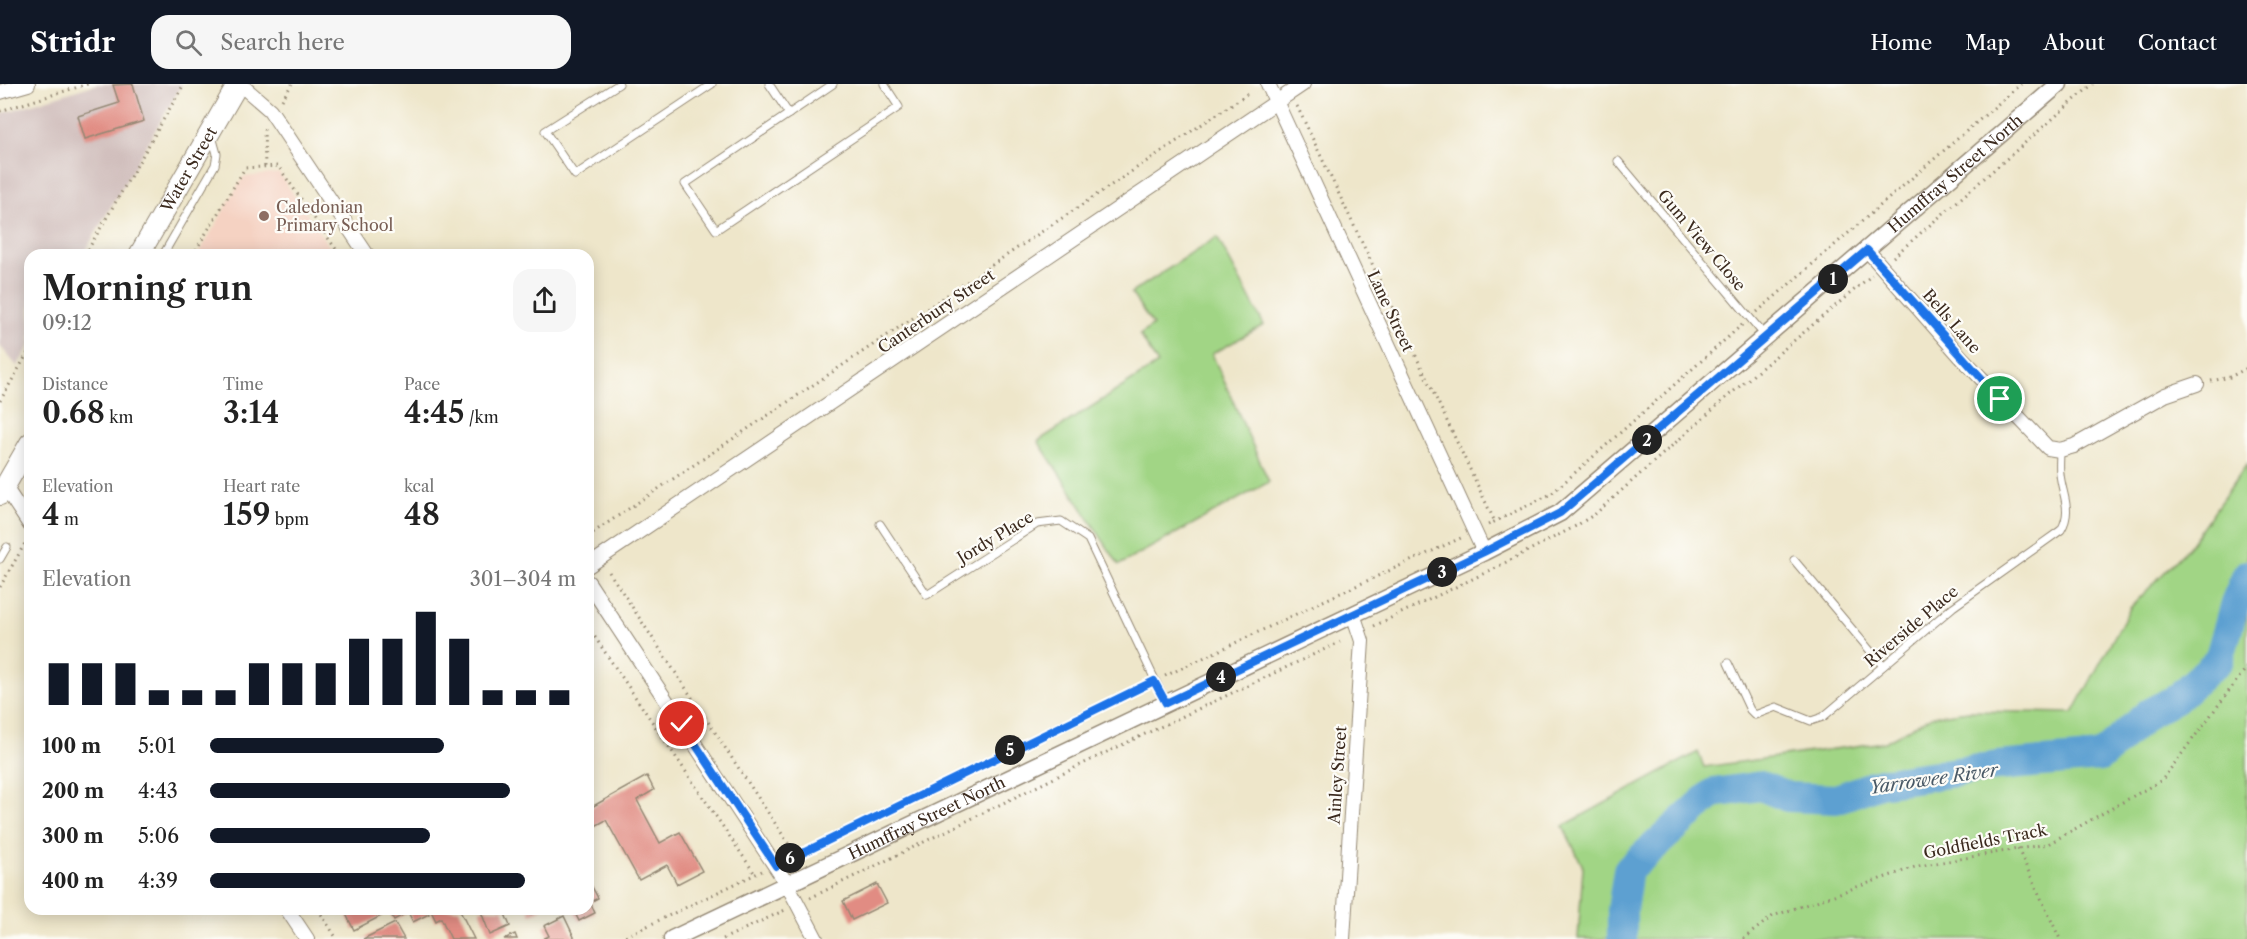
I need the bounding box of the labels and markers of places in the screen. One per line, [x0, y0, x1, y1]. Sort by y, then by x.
place label: Caledonian Primary School [276, 197, 394, 235]
marker: Caledonian Primary School [257, 209, 271, 223]
pin: 1 [1818, 264, 1848, 294]
pin [1974, 373, 2025, 424]
pin: 2 [1632, 425, 1662, 455]
pin: 3 [1427, 557, 1457, 587]
pin: 4 [1206, 662, 1236, 692]
pin [656, 698, 707, 749]
pin: 5 [995, 735, 1025, 765]
pin: 6 [775, 843, 805, 873]

